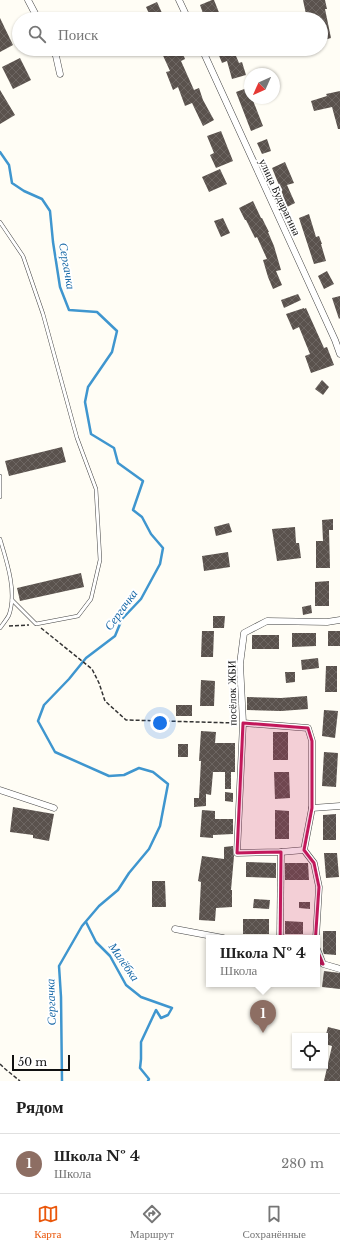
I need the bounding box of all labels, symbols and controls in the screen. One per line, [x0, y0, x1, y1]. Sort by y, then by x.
search box [12, 12, 328, 56]
icon: search [26, 23, 48, 45]
text: Поиск [58, 25, 98, 44]
north arrow [244, 68, 280, 104]
street label: улица Бударагина [256, 156, 304, 238]
water label: Сергачка [56, 241, 79, 290]
water label: Сергачка [101, 586, 140, 633]
street label: посёлок ЖБИ [224, 660, 240, 726]
your location [150, 713, 170, 733]
popup [206, 935, 320, 987]
water label: Малёбка [105, 939, 143, 984]
text: Школа № 4 [220, 943, 306, 962]
text: Школа [220, 962, 257, 979]
water label: Сергачка [42, 978, 59, 1026]
pin: 1 [250, 1000, 276, 1033]
map controls [292, 1033, 328, 1069]
button: locate [292, 1033, 328, 1069]
scale bar [12, 1053, 70, 1072]
text: 50 m [18, 1055, 47, 1069]
text: Рядом [16, 1097, 64, 1118]
text: Школа № 4 [54, 1146, 140, 1165]
text: 1 [26, 1155, 32, 1172]
text: 280 m [281, 1155, 324, 1172]
text: Школа [54, 1165, 91, 1182]
tab: Карта [34, 1203, 61, 1241]
tab: Маршрут [130, 1203, 174, 1241]
tab: Сохранённые [243, 1203, 306, 1241]

